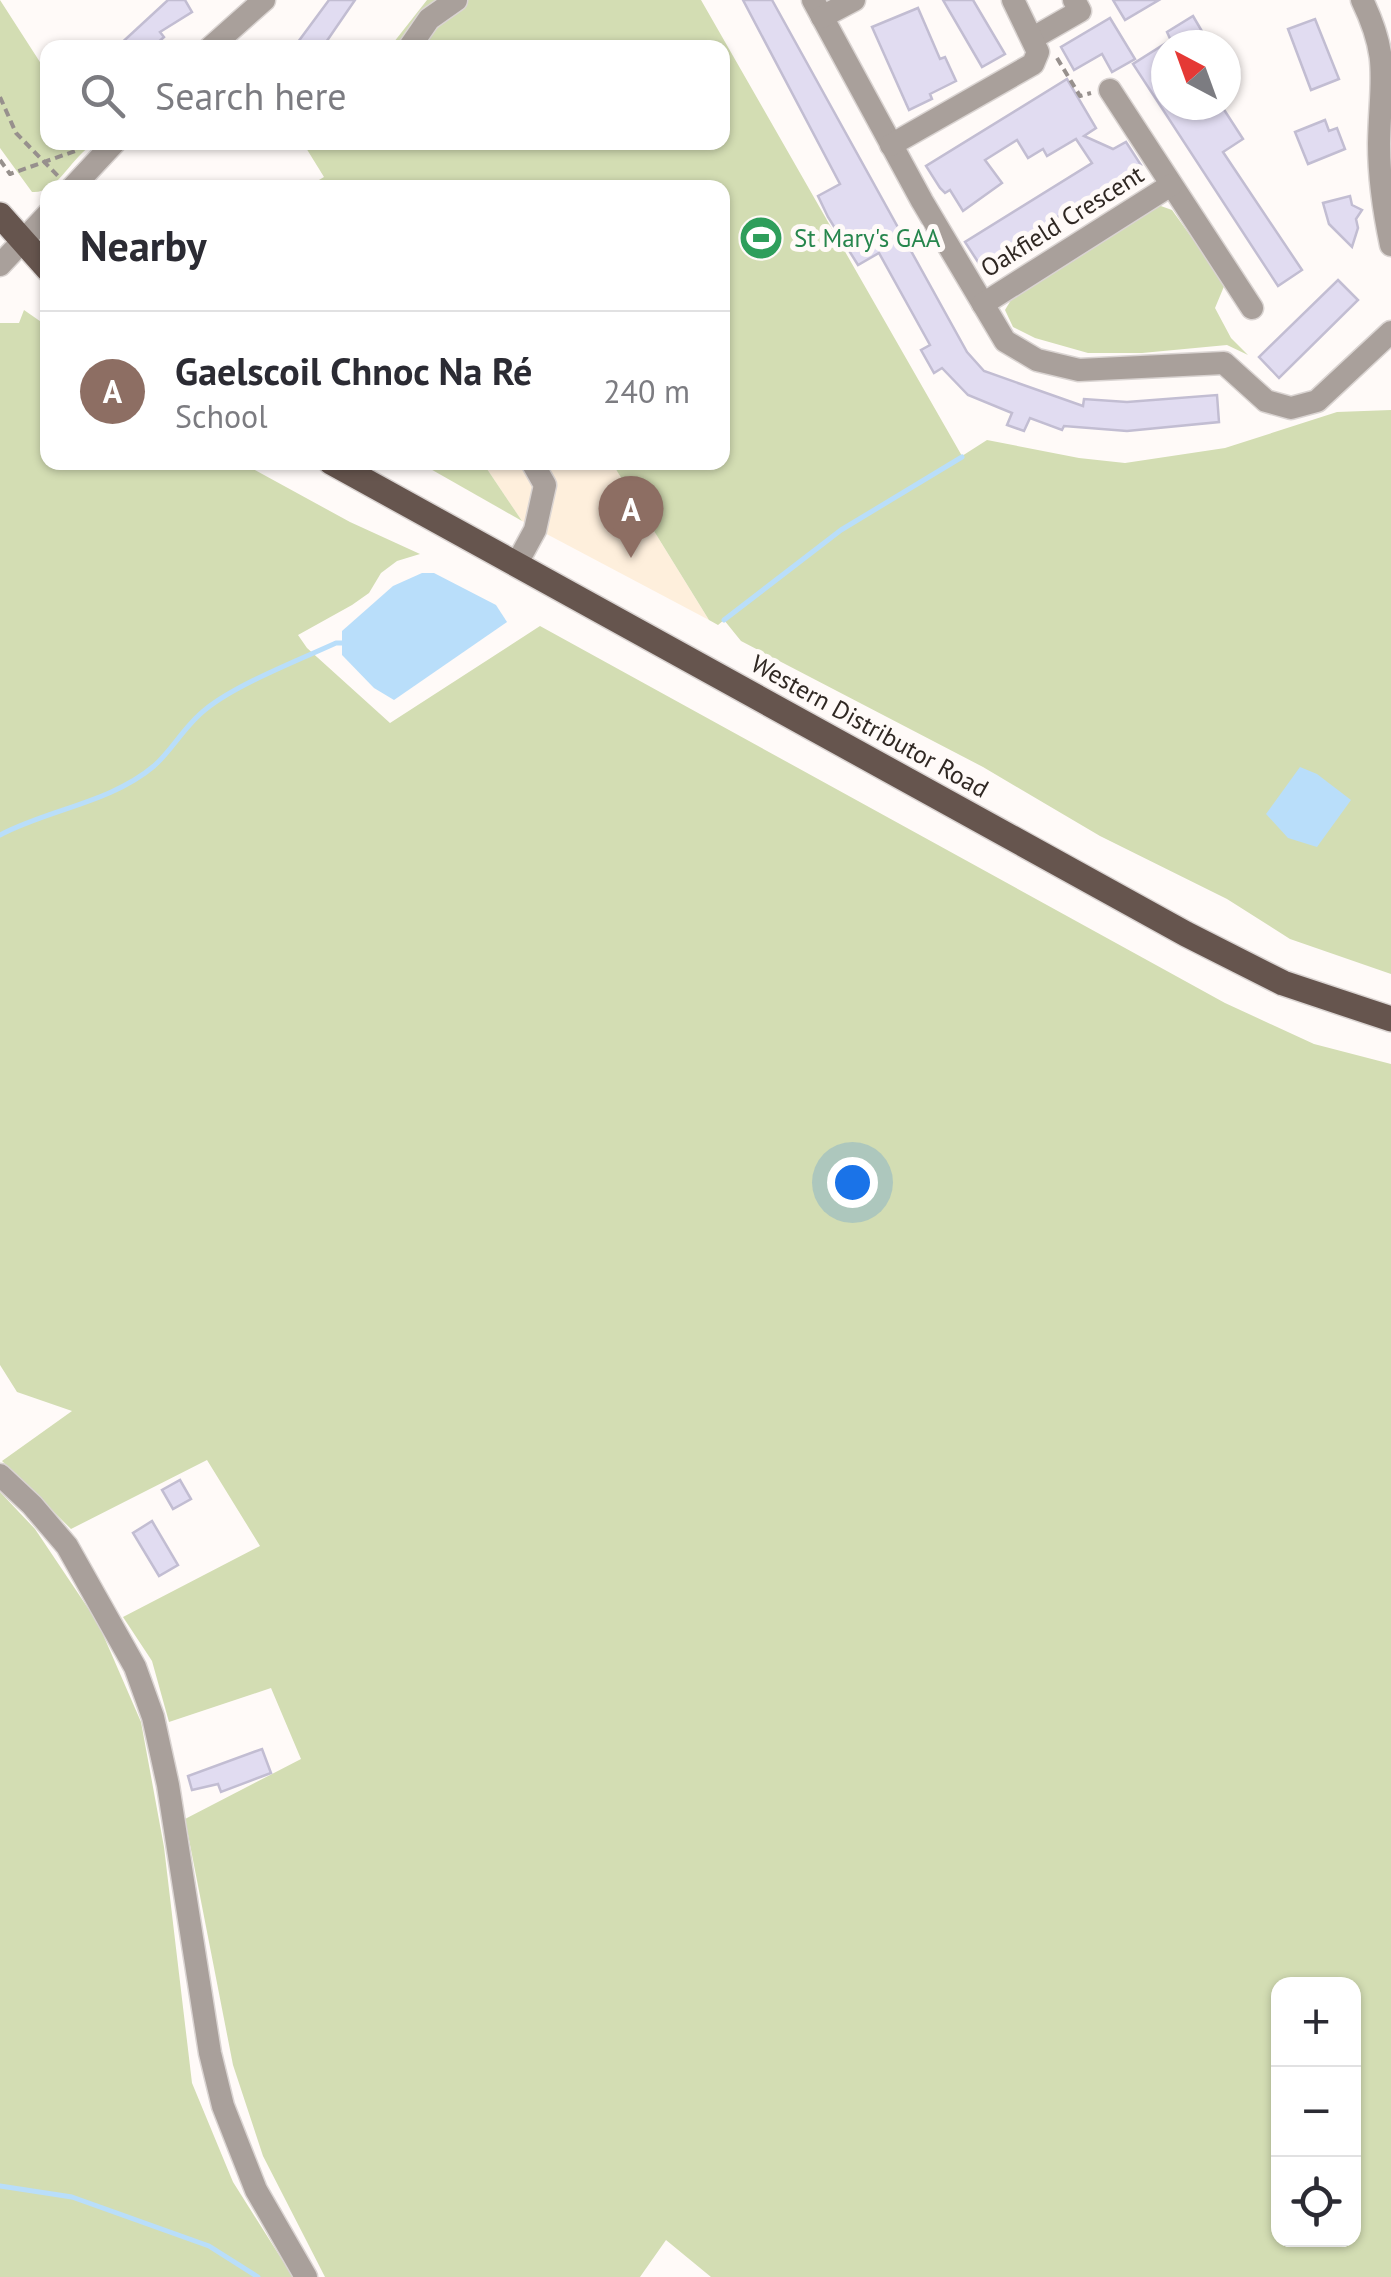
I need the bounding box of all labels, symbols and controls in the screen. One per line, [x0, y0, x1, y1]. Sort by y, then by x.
north arrow [1151, 30, 1241, 120]
search box [40, 40, 730, 150]
icon: search [75, 68, 130, 123]
text: Search here [155, 71, 347, 120]
street label: Oakfield Crescent [975, 158, 1150, 284]
sports icon: St Mary's GAA [738, 215, 784, 261]
text: Nearby [80, 218, 207, 273]
place label: St Mary's GAA [794, 222, 941, 254]
text: Gaelscoil Chnoc Na Ré [175, 346, 532, 395]
text: A [103, 370, 122, 412]
text: 240 m [603, 370, 690, 412]
text: School [175, 395, 268, 437]
pin: A [598, 476, 664, 558]
street label: Western Distributor Road [746, 647, 994, 805]
your location [827, 1157, 878, 1208]
map controls [1271, 1977, 1361, 2247]
button: + [1271, 1977, 1361, 2067]
button: − [1271, 2067, 1361, 2157]
button: locate [1271, 2157, 1361, 2247]

